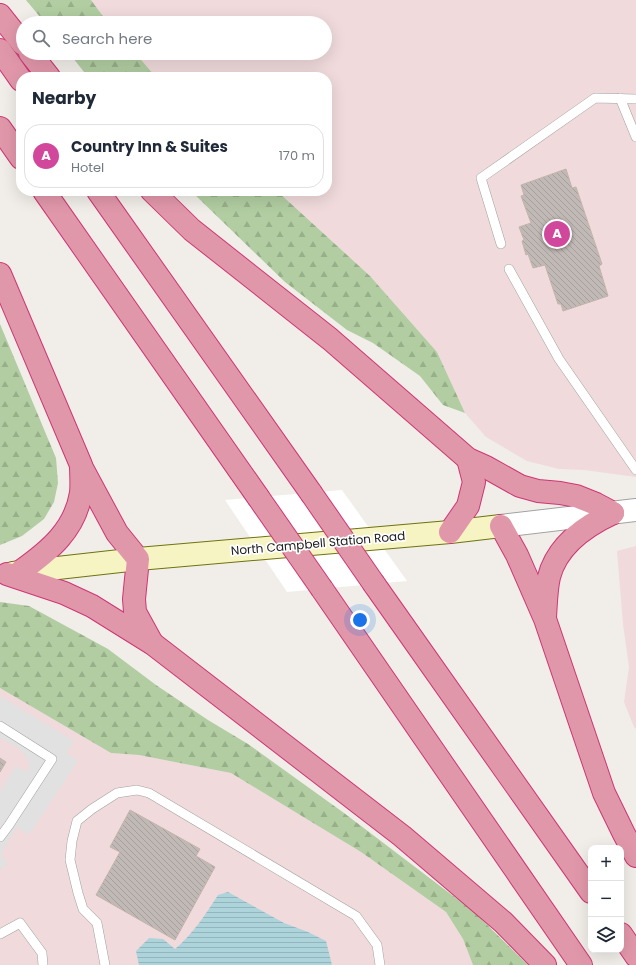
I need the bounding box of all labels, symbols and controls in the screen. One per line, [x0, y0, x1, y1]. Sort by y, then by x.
search box [16, 16, 332, 60]
icon: search [30, 27, 52, 49]
text: Search here [62, 28, 152, 49]
text: Nearby [32, 86, 96, 110]
text: Country Inn & Suites [71, 136, 228, 157]
text: A [41, 146, 51, 165]
text: 170 m [279, 146, 315, 165]
text: Hotel [71, 158, 104, 177]
pin: A [544, 219, 570, 249]
street label: North Campbell Station Road [230, 527, 406, 559]
your location [350, 610, 370, 630]
map controls [588, 845, 624, 953]
button: + [588, 845, 624, 881]
button: − [588, 881, 624, 917]
button: layers [588, 917, 624, 953]

